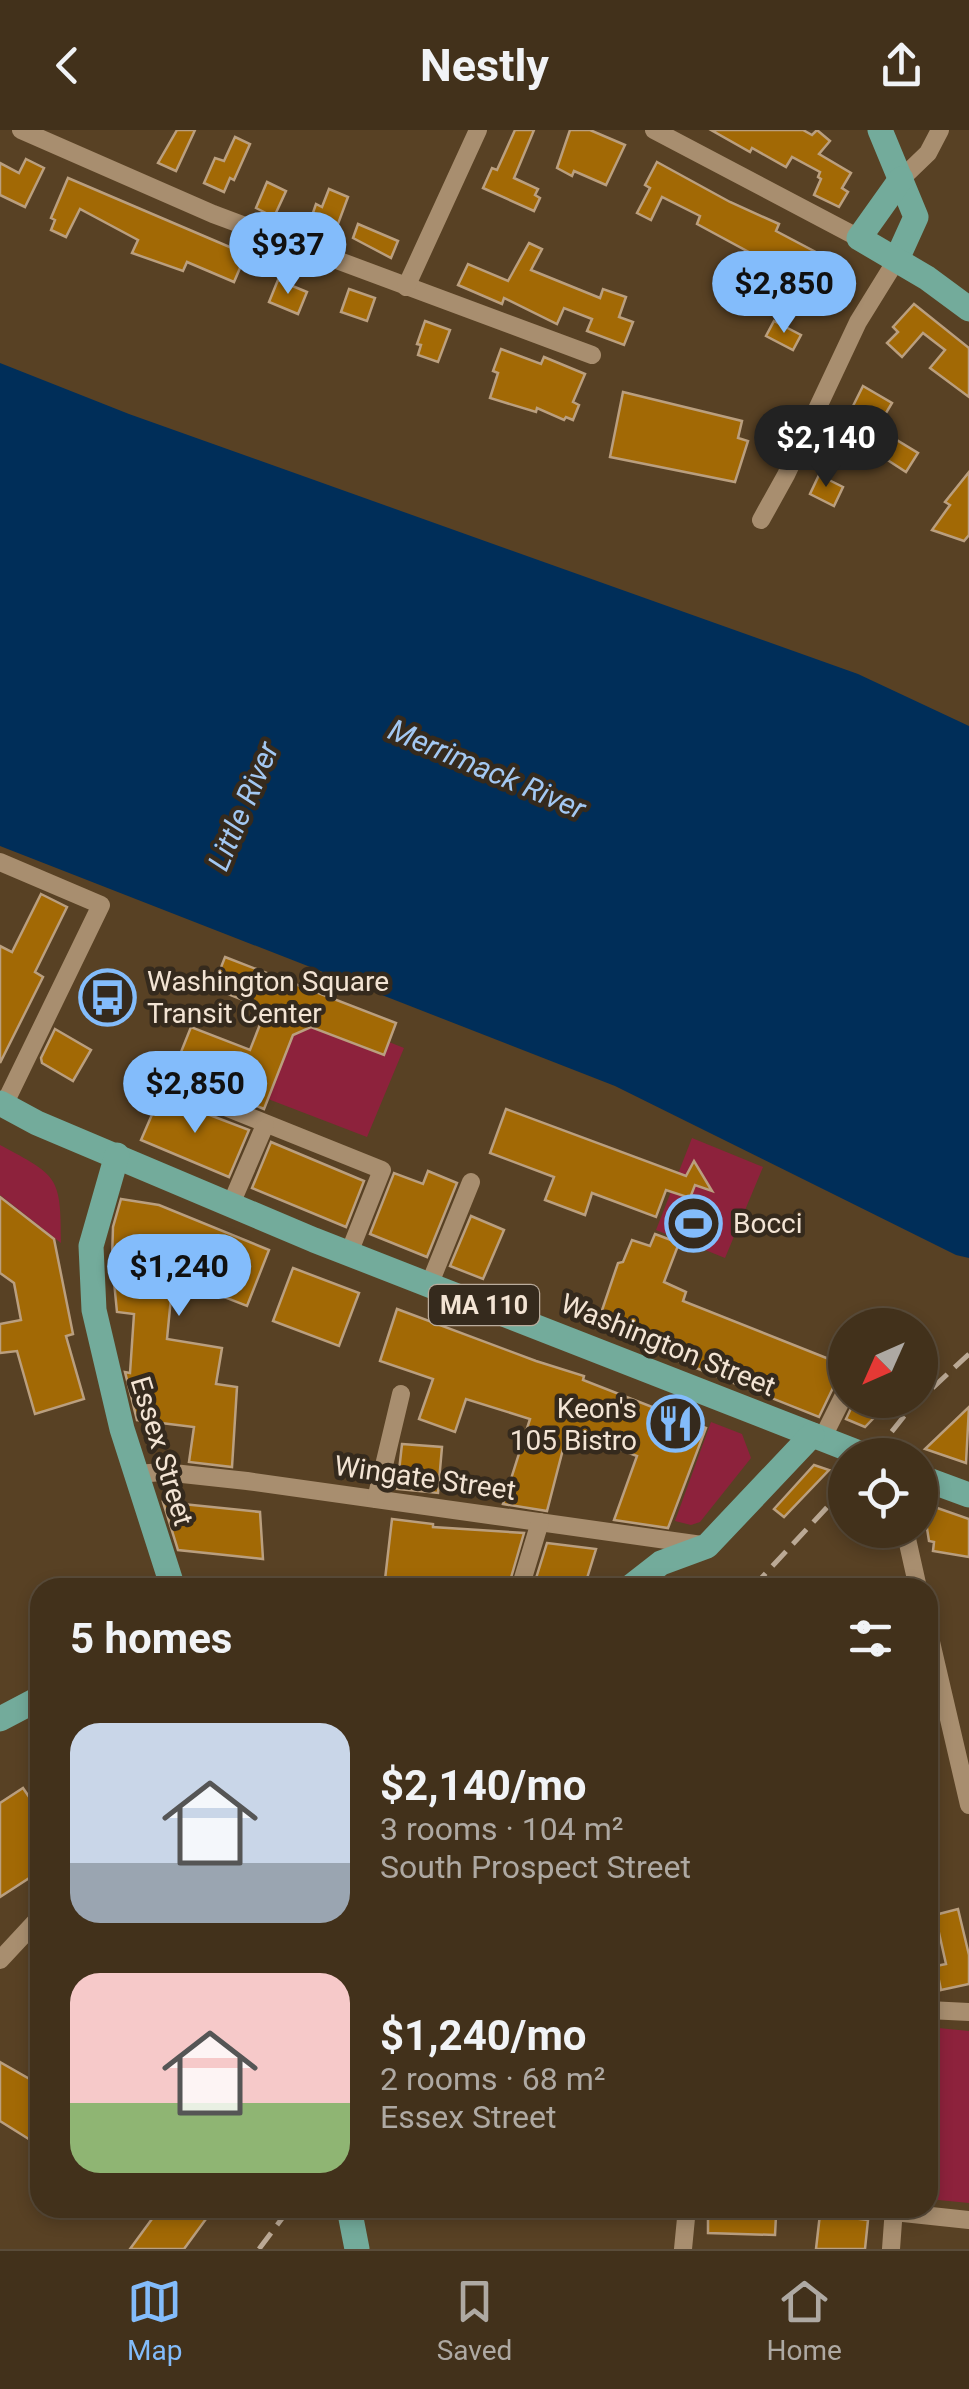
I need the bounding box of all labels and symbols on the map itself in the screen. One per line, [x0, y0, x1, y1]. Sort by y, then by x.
pin: $937 [229, 212, 347, 297]
pin: $2,850 [703, 251, 865, 336]
pin: $2,140 [745, 405, 907, 490]
water label: Merrimack River [383, 712, 592, 827]
water label: Little River [200, 736, 286, 875]
place label: Washington Square Transit Center [147, 965, 389, 1030]
bus stop icon: Washington Square Transit Center [78, 967, 138, 1027]
pin: $2,850 [114, 1051, 276, 1136]
sports icon: Bocci [664, 1193, 724, 1253]
place label: Bocci [733, 1207, 803, 1240]
pin: $1,240 [98, 1234, 260, 1319]
road number: MA 110 [429, 1285, 539, 1325]
street label: Washington Street [556, 1287, 780, 1403]
north arrow [828, 1308, 938, 1418]
street label: Essex Street [124, 1372, 200, 1530]
place label: Keon's 105 Bistro [510, 1392, 637, 1457]
restaurant icon: Keon's 105 Bistro [646, 1394, 706, 1454]
street label: Wingate Street [332, 1449, 518, 1507]

